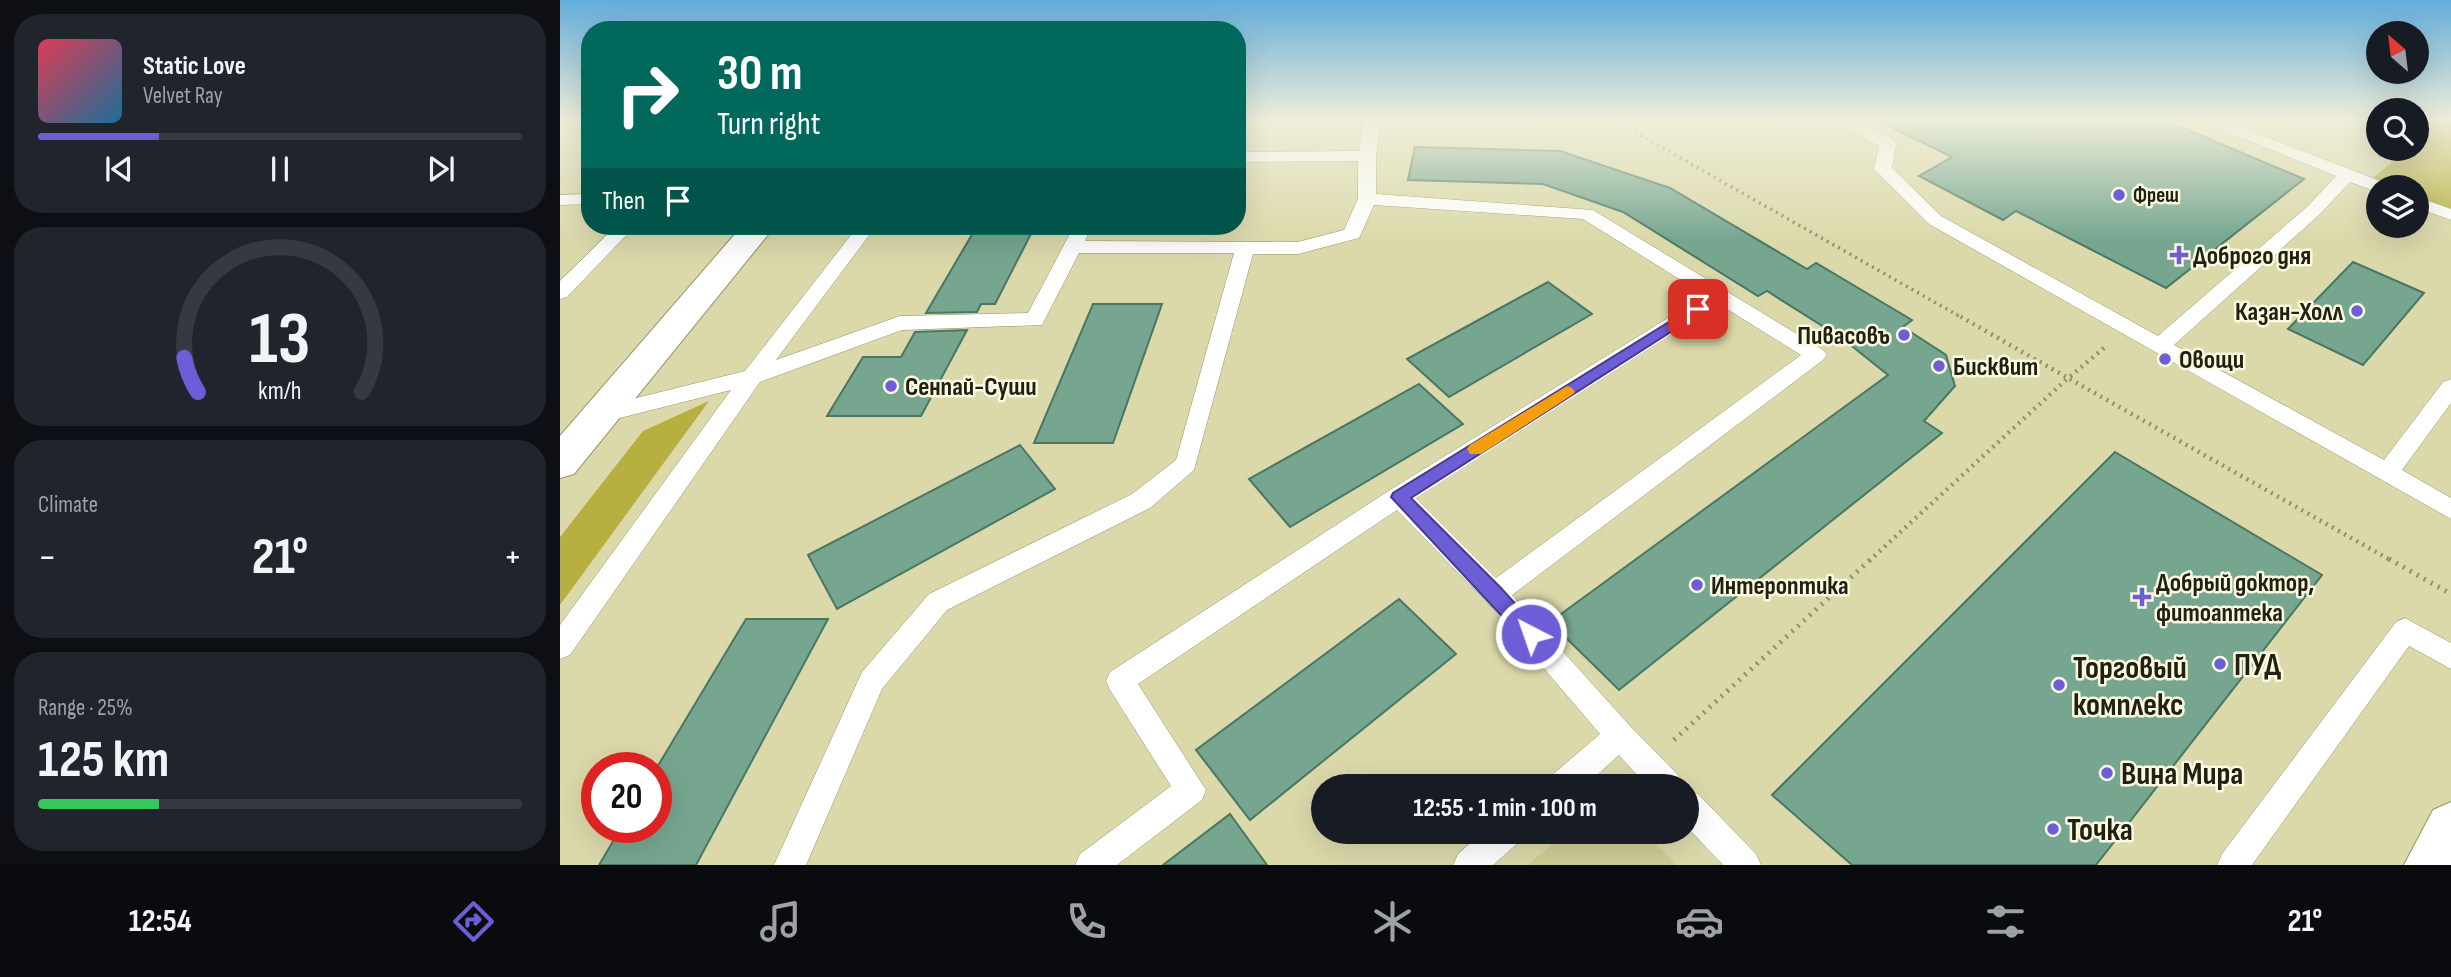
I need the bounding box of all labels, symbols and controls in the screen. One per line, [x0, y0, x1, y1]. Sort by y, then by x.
north arrow [2366, 21, 2429, 84]
map controls [2366, 21, 2429, 238]
text: 30 m [717, 45, 802, 104]
icon: right [602, 49, 693, 140]
text: Static Love [143, 51, 246, 82]
text: Velvet Ray [143, 82, 223, 110]
button: search [2366, 98, 2429, 161]
text: Turn right [717, 105, 821, 144]
icon: previous [100, 150, 138, 188]
icon: pause [261, 150, 299, 188]
icon: next [422, 150, 460, 188]
button: layers [2366, 175, 2429, 238]
icon: arrive [659, 182, 697, 220]
place label: Фреш [2133, 183, 2179, 208]
text: Then [602, 186, 645, 217]
marker: Фреш [2111, 187, 2127, 203]
place label: Доброго дня [2193, 241, 2311, 272]
marker: Доброго дня [2171, 247, 2187, 263]
pin [1668, 279, 1728, 339]
icon: arrive [1679, 290, 1717, 328]
text: 13 [249, 297, 311, 385]
place label: Казан-Холл [2235, 297, 2344, 328]
marker: Казан-Холл [2349, 303, 2365, 319]
place label: Пивасовъ [1797, 321, 1890, 352]
marker: Пивасовъ [1896, 327, 1912, 343]
place label: Овощи [2179, 345, 2244, 376]
marker: Овощи [2157, 351, 2173, 367]
place label: Бисквит [1953, 352, 2038, 383]
marker: Бисквит [1931, 358, 1947, 374]
place label: Сенпай-Суши [905, 372, 1037, 403]
text: km/h [258, 376, 302, 407]
marker: Сенпай-Суши [883, 378, 899, 394]
text: Climate [38, 491, 98, 519]
text: 21° [252, 526, 308, 589]
text: − [38, 535, 57, 580]
text: + [503, 535, 522, 580]
place label: Добрый доктор, фитоаптека [2156, 568, 2315, 629]
place label: Интероптика [1711, 571, 1849, 602]
marker: Интероптика [1689, 577, 1705, 593]
marker: Добрый доктор, фитоаптека [2134, 589, 2150, 605]
position arrow [1494, 597, 1568, 671]
place label: ПУД [2234, 646, 2281, 685]
place label: Торговый комплекс [2073, 649, 2187, 725]
marker: ПУД [2212, 656, 2228, 672]
marker: Торговый комплекс [2051, 677, 2067, 693]
text: Range · 25% [38, 694, 133, 722]
text: 125 km [38, 729, 169, 792]
speed limit sign: 20 [581, 752, 672, 843]
place label: Вина Мира [2121, 755, 2243, 794]
marker: Вина Мира [2099, 765, 2115, 781]
text: 12:55 · 1 min · 100 m [1413, 793, 1597, 824]
place label: Точка [2067, 811, 2133, 850]
marker: Точка [2045, 821, 2061, 837]
icon: directions [449, 897, 498, 946]
icon: music [756, 897, 805, 946]
icon: phone [1062, 897, 1111, 946]
icon: climate [1368, 897, 1417, 946]
icon: car [1675, 897, 1724, 946]
icon: filters [1981, 897, 2030, 946]
text: 12:54 [129, 902, 192, 941]
text: 21° [2287, 902, 2322, 941]

